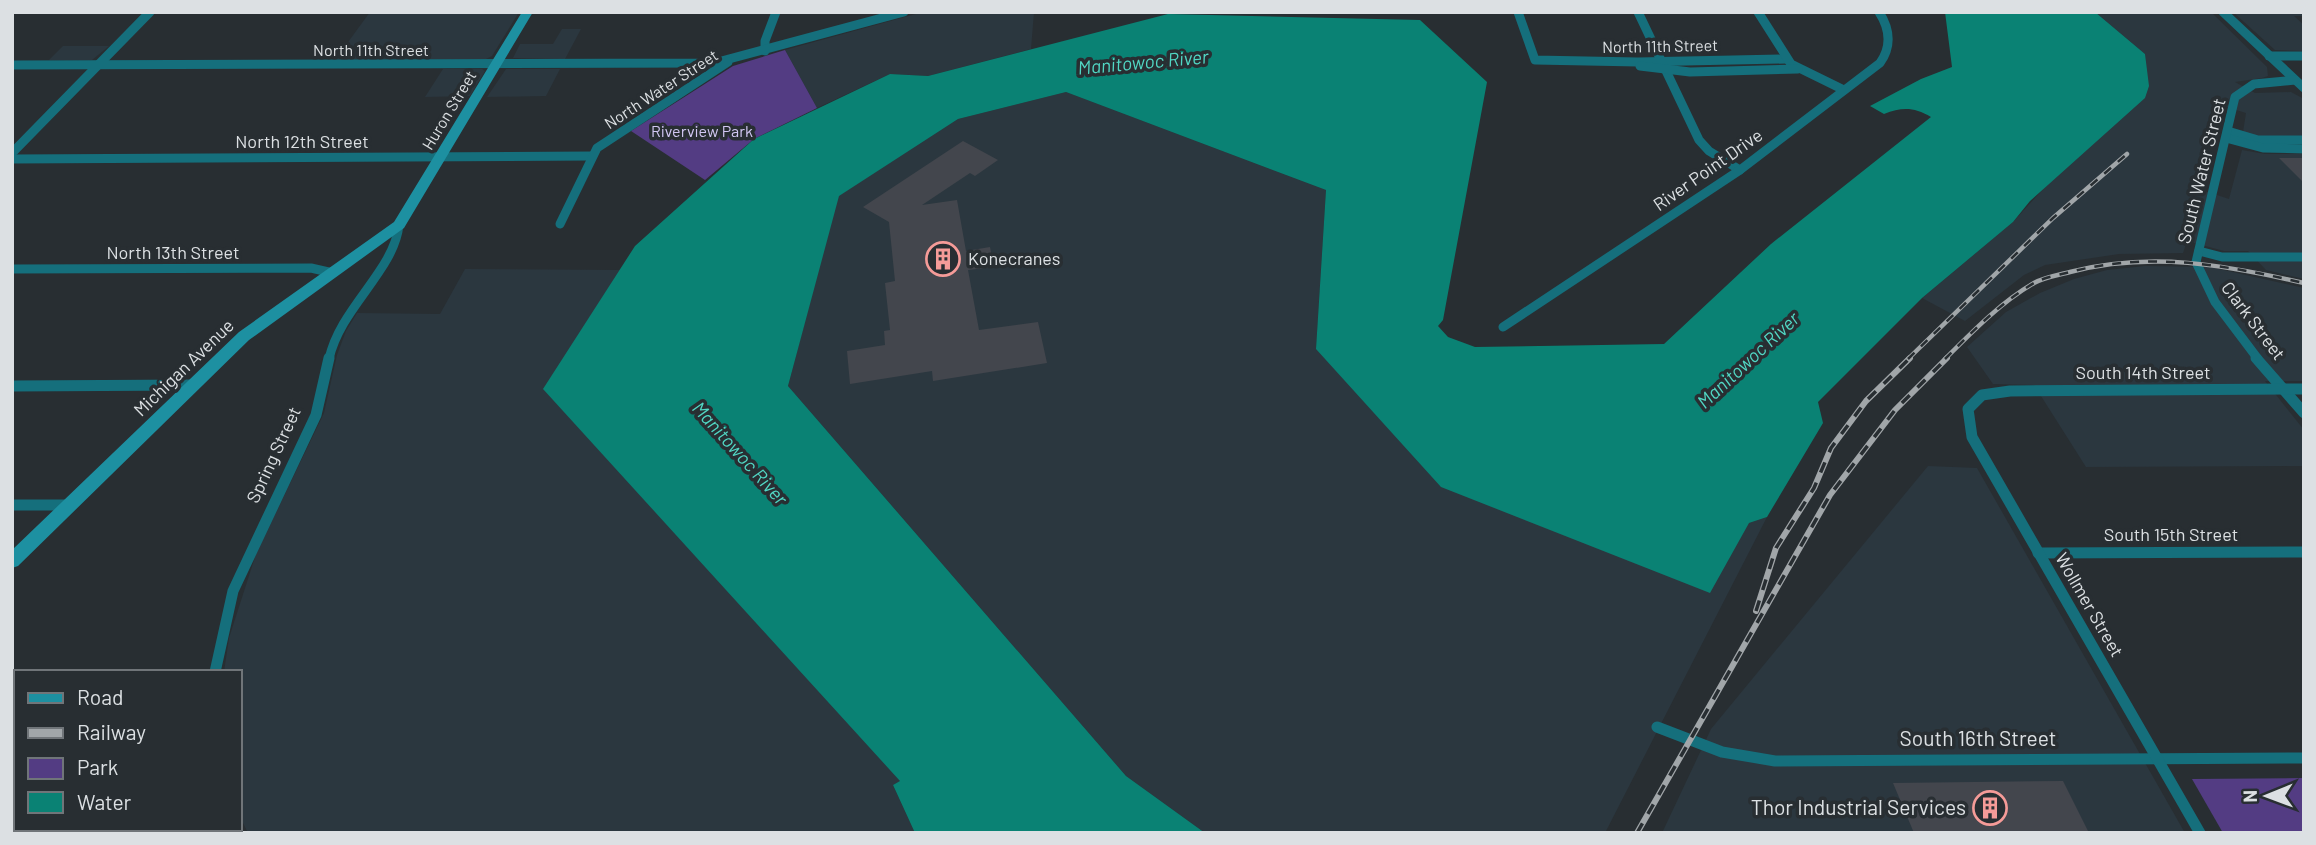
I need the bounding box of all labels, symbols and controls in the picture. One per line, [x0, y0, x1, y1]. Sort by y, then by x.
street label: North 11th Street [1602, 35, 1718, 56]
street label: North 11th Street [313, 40, 429, 59]
water label: Manitowoc River [1077, 44, 1211, 79]
street label: North Water Street [600, 45, 721, 132]
street label: Huron Street [418, 67, 480, 153]
street label: South Water Street [2172, 96, 2230, 246]
park label: Riverview Park [651, 121, 753, 140]
street label: River Point Drive [1649, 123, 1766, 215]
street label: North 12th Street [235, 130, 369, 152]
building icon: Konecranes [924, 240, 962, 278]
street label: North 13th Street [106, 241, 240, 263]
place label: Konecranes [968, 247, 1060, 269]
street label: Clark Street [2217, 277, 2290, 364]
water label: Manitowoc River [1692, 306, 1804, 413]
street label: Michigan Avenue [129, 314, 238, 421]
street label: South 14th Street [2075, 361, 2211, 383]
water label: Manitowoc River [688, 396, 794, 510]
street label: Spring Street [241, 403, 305, 506]
street label: South 15th Street [2104, 523, 2238, 545]
street label: Wollmer Street [2051, 548, 2129, 661]
legend [14, 670, 242, 831]
text: Road [77, 684, 123, 709]
text: Railway [77, 719, 146, 744]
street label: South 16th Street [1900, 725, 2056, 750]
text: Park [77, 754, 118, 779]
north arrow [2232, 761, 2302, 831]
text: Water [77, 789, 132, 814]
building icon: Thor Industrial Services [1971, 789, 2009, 827]
text: N [2238, 790, 2261, 803]
place label: Thor Industrial Services [1751, 794, 1966, 819]

